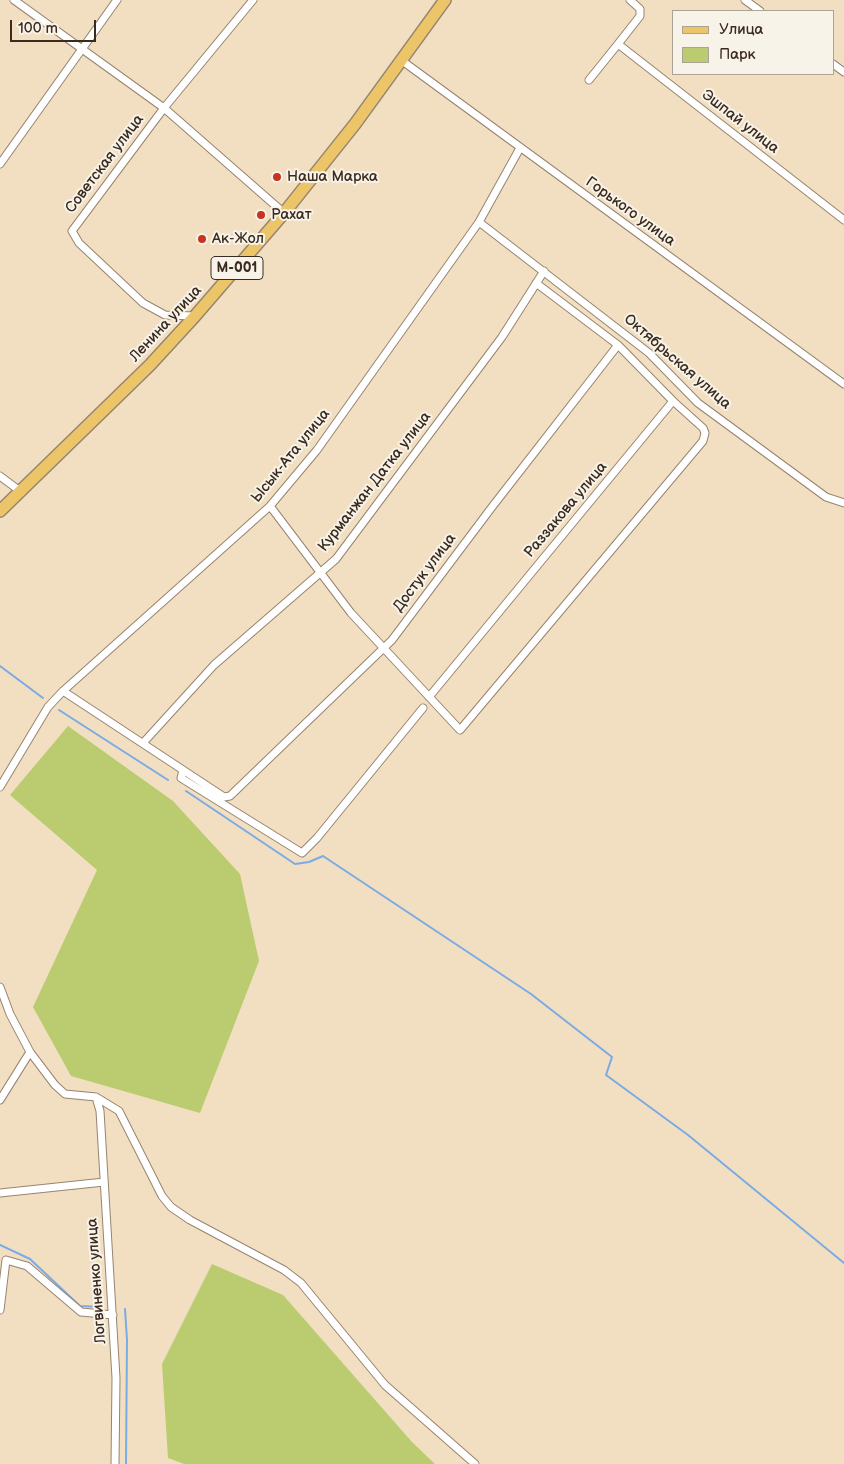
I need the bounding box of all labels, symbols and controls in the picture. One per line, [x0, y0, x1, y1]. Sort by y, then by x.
scale bar [12, 10, 99, 42]
legend [672, 10, 834, 75]
text: 100 m [18, 19, 58, 38]
text: Улица [719, 20, 763, 39]
text: Парк [719, 45, 756, 64]
street label: Эшпай улица [698, 86, 782, 158]
street label: Советская улица [62, 111, 148, 217]
place label: Наша Марка [287, 168, 378, 186]
marker: Наша Марка [271, 171, 283, 183]
street label: Горького улица [582, 173, 678, 251]
place label: Рахат [271, 206, 312, 224]
marker: Рахат [255, 209, 267, 221]
place label: Ак-Жол [212, 230, 264, 248]
marker: Ак-Жол [196, 233, 208, 245]
road number: М-001 [211, 256, 263, 280]
street label: Ленина улица [126, 282, 206, 366]
street label: Октябрьская улица [620, 311, 734, 413]
street label: Ысык-Ата улица [248, 406, 334, 506]
street label: Курманжан Датка улица [315, 408, 435, 556]
street label: Раззакова улица [521, 458, 611, 562]
street label: Достук улица [390, 530, 460, 616]
street label: Логвиненко улица [84, 1218, 110, 1344]

